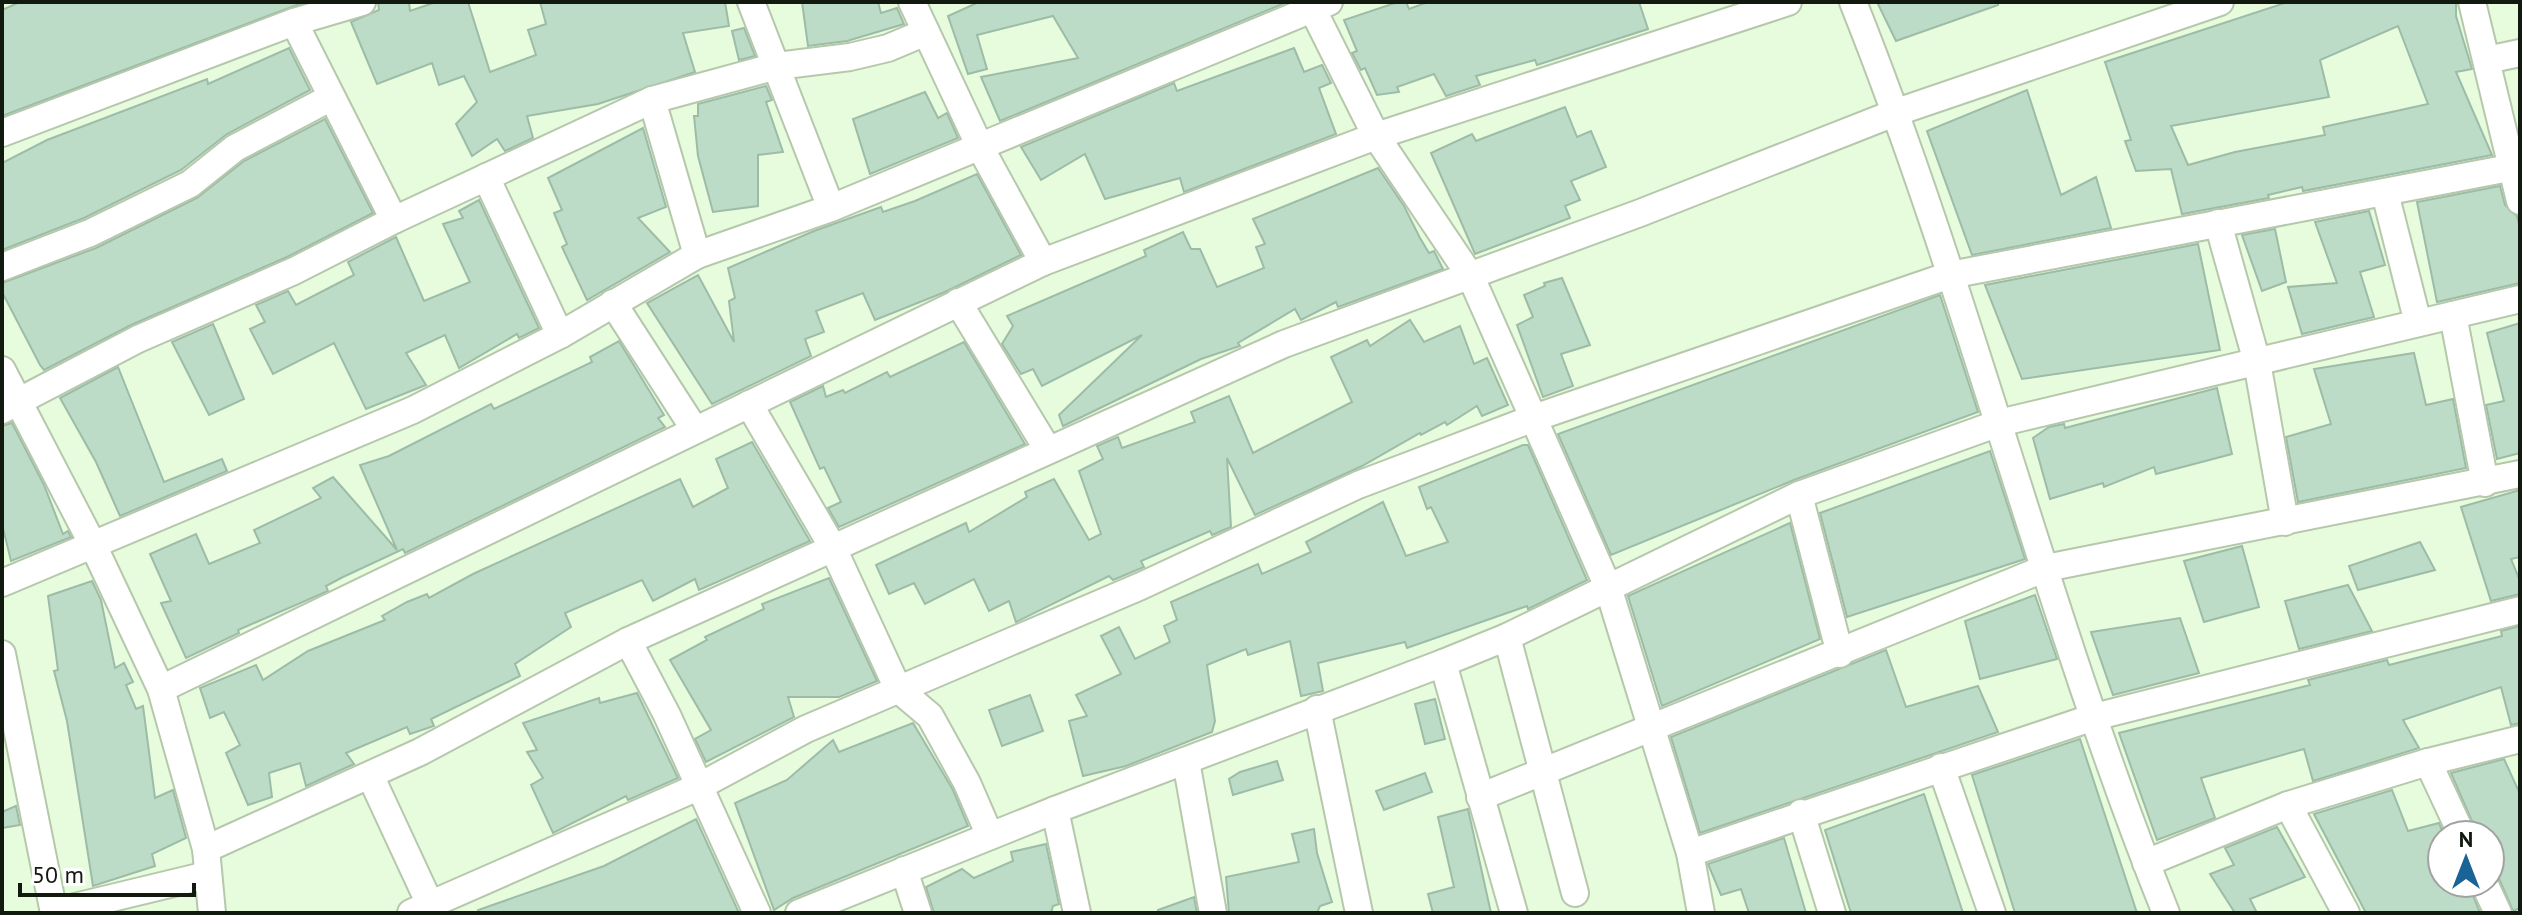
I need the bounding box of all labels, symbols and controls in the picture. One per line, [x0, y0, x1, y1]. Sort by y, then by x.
north arrow [2426, 819, 2506, 899]
text: N [2459, 825, 2473, 853]
scale bar [20, 847, 194, 897]
text: 50 m [32, 859, 84, 890]

